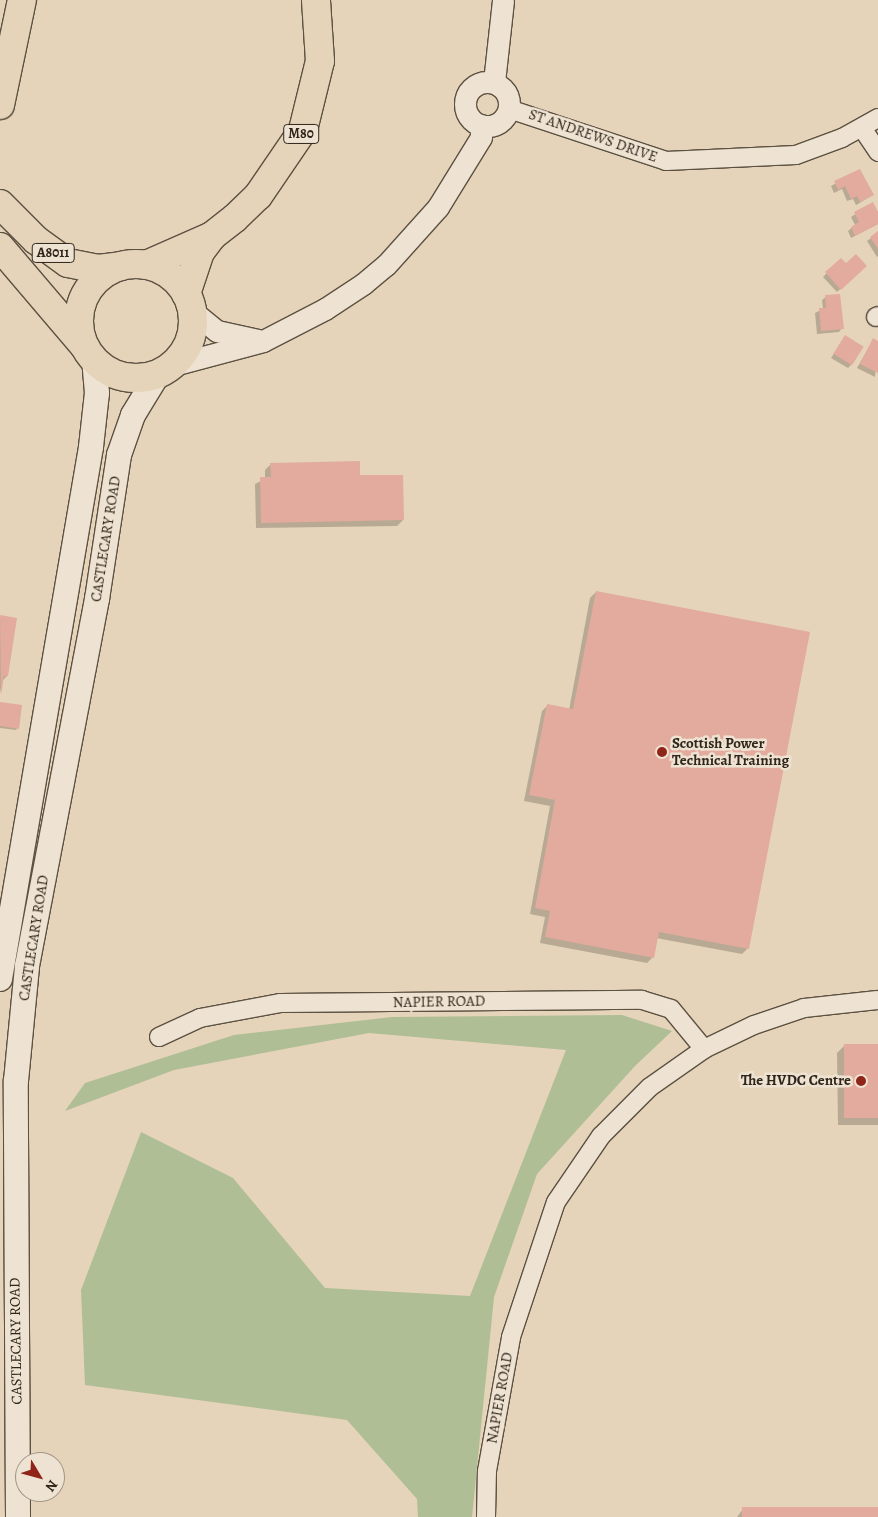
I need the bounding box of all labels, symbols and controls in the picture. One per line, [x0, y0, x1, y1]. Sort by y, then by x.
street label: ST ANDREWS DRIVE [526, 106, 660, 166]
road number: M80 [282, 122, 320, 146]
road number: A8011 [30, 242, 76, 264]
street label: CASTLECARY ROAD [87, 475, 125, 603]
place label: Scottish Power Technical Training [672, 734, 789, 769]
marker: Scottish Power Technical Training [656, 746, 668, 758]
street label: CASTLECARY ROAD [15, 874, 53, 1002]
street label: NAPIER ROAD [393, 992, 485, 1012]
place label: The HVDC Centre [741, 1072, 851, 1090]
marker: The HVDC Centre [855, 1075, 867, 1087]
street label: CASTLECARY ROAD [6, 1277, 26, 1405]
street label: NAPIER ROAD [483, 1351, 517, 1445]
north arrow [15, 1452, 65, 1502]
text: N [41, 1476, 62, 1496]

